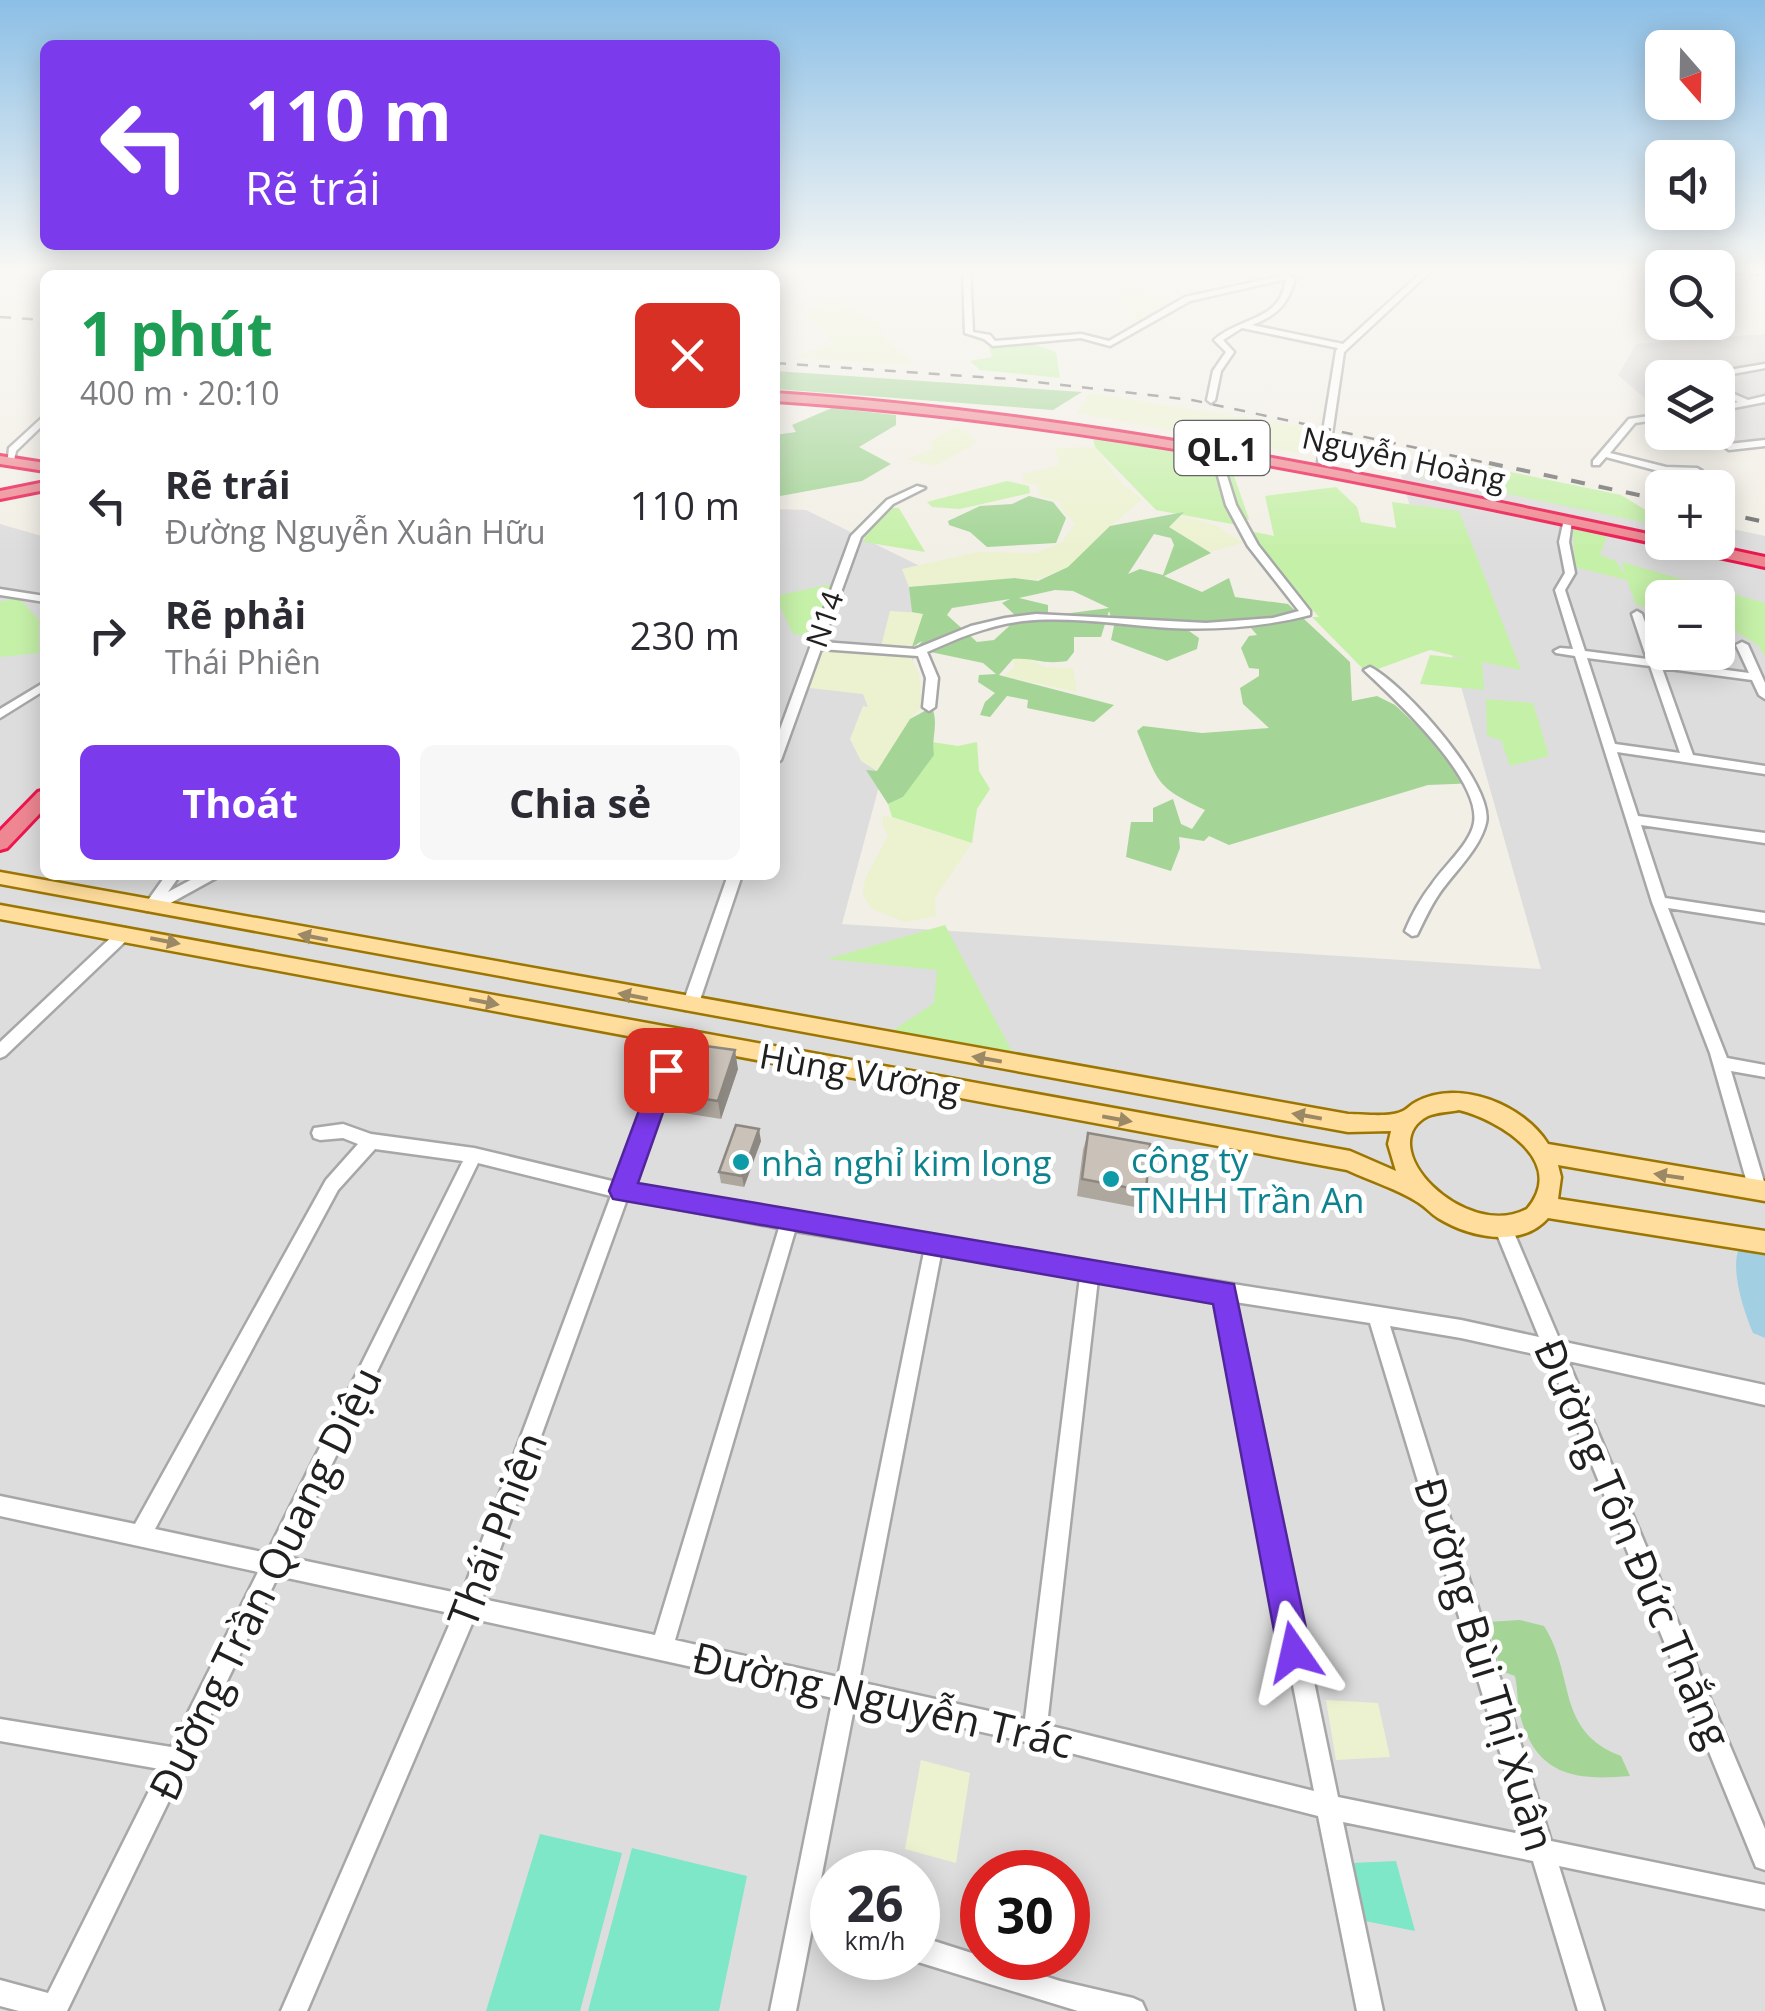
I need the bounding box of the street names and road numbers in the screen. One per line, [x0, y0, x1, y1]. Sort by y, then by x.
street label: Nguyễn Hoàng [1299, 416, 1509, 500]
road number: QL.1 [1174, 421, 1270, 475]
street label: N14 [795, 585, 853, 653]
street label: Hùng Vương [756, 1031, 964, 1113]
street label: Đường Tôn Đức Thắng [1522, 1330, 1746, 1756]
street label: Đường Trần Quang Diệu [134, 1357, 394, 1809]
street label: Thái Phiên [433, 1423, 559, 1635]
street label: Đường Bùi Thị Xuân [1402, 1470, 1570, 1858]
street label: Đường Nguyễn Trác [687, 1628, 1079, 1770]

